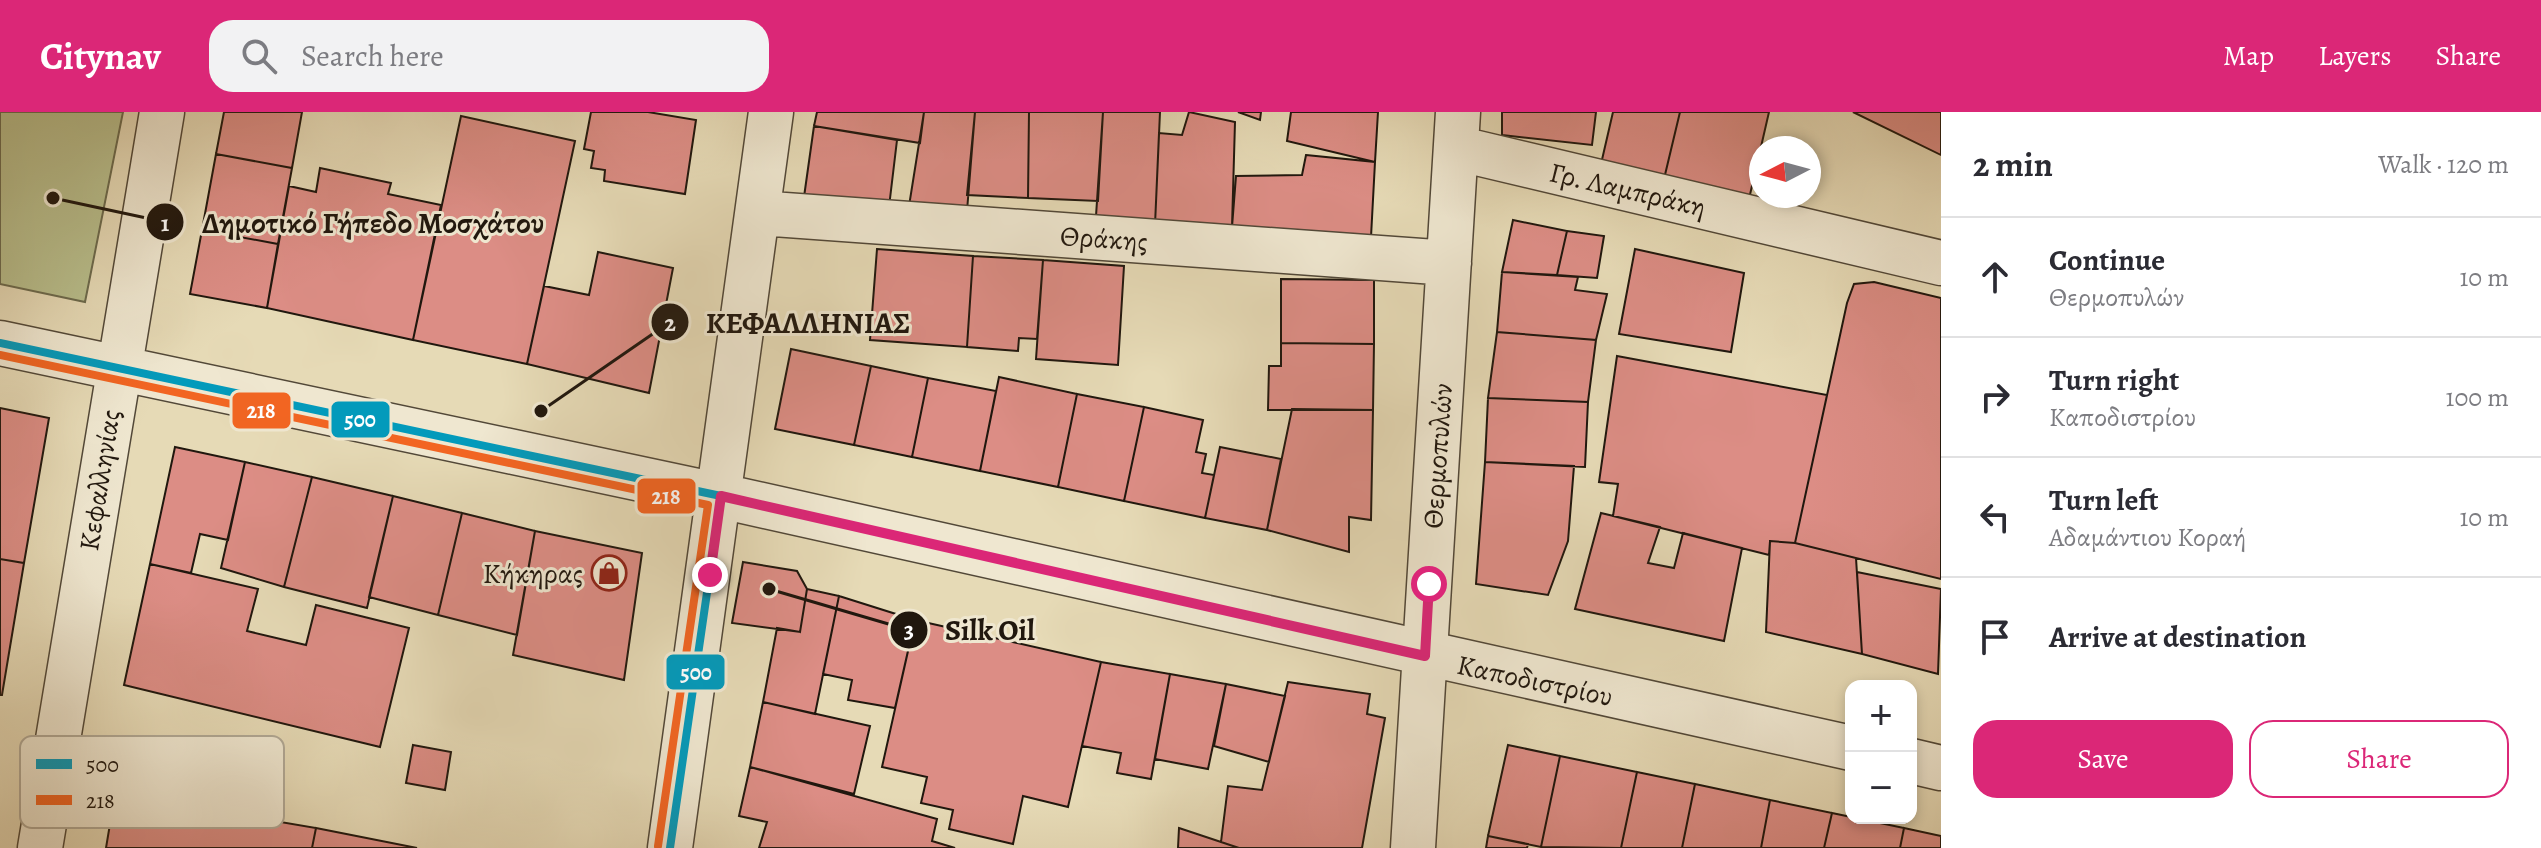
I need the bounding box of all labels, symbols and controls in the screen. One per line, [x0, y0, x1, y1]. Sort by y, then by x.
search box [209, 20, 769, 92]
text: Citynav [40, 30, 161, 82]
icon: search [237, 34, 281, 78]
text: Search here [301, 36, 444, 76]
text: Map [2223, 37, 2274, 75]
text: Layers [2318, 37, 2391, 75]
text: Share [2435, 37, 2501, 75]
north arrow [1749, 136, 1821, 208]
text: 2 min [1973, 141, 2053, 188]
text: Walk · 120 m [2378, 147, 2509, 182]
street label: Γρ. Λαμπράκη [1546, 154, 1710, 226]
callout: Δημοτικό Γήπεδο Μοσχάτου [145, 195, 560, 249]
text: Δημοτικό Γήπεδο Μοσχάτου [202, 203, 544, 243]
text: 1 [161, 207, 170, 239]
street label: Θράκης [1059, 217, 1149, 261]
text: Continue [2049, 240, 2165, 280]
icon: ahead [1973, 255, 2017, 299]
text: 10 m [2459, 260, 2509, 295]
text: Θερμοπυλών [2049, 280, 2184, 315]
callout: ΚΕΦΑΛΛΗΝΙΑΣ [650, 295, 927, 349]
text: ΚΕΦΑΛΛΗΝΙΑΣ [706, 303, 910, 343]
text: 2 [664, 307, 676, 339]
text: Turn right [2049, 360, 2179, 400]
icon: right [1973, 375, 2017, 419]
text: 100 m [2446, 380, 2509, 415]
street label: Θερμοπυλών [1414, 382, 1462, 530]
line badge: 218 [231, 391, 292, 430]
text: 218 [246, 396, 276, 426]
line badge: 500 [330, 400, 391, 439]
text: Καποδιστρίου [2049, 400, 2196, 435]
text: 500 [344, 405, 376, 435]
street label: Κεφαλληνίας [70, 407, 130, 554]
line badge: 218 [636, 477, 697, 515]
text: Turn left [2049, 480, 2158, 520]
text: 218 [651, 482, 681, 512]
icon: left [1973, 495, 2017, 539]
text: 10 m [2459, 500, 2509, 535]
text: Αδαμάντιου Κοραή [2049, 520, 2246, 555]
shop icon: Κήκηρας [590, 554, 628, 592]
place label: Κήκηρας [483, 555, 583, 593]
route end [692, 557, 728, 593]
route start [1411, 566, 1447, 602]
callout: Silk Oil [889, 603, 1051, 657]
text: Silk Oil [945, 610, 1035, 650]
text: 3 [904, 614, 914, 646]
icon: arrive [1973, 615, 2017, 659]
text: Arrive at destination [2049, 617, 2306, 657]
street label: Καποδιστρίου [1453, 646, 1616, 716]
line badge: 500 [665, 653, 726, 691]
text: 500 [680, 658, 712, 688]
map controls [1845, 680, 1917, 824]
button: + [1845, 680, 1917, 752]
button: Save [1973, 720, 2233, 798]
button: Share [2249, 720, 2509, 798]
legend [20, 736, 284, 828]
text: 500 [86, 750, 119, 780]
button: − [1845, 752, 1917, 824]
text: 218 [86, 786, 115, 816]

